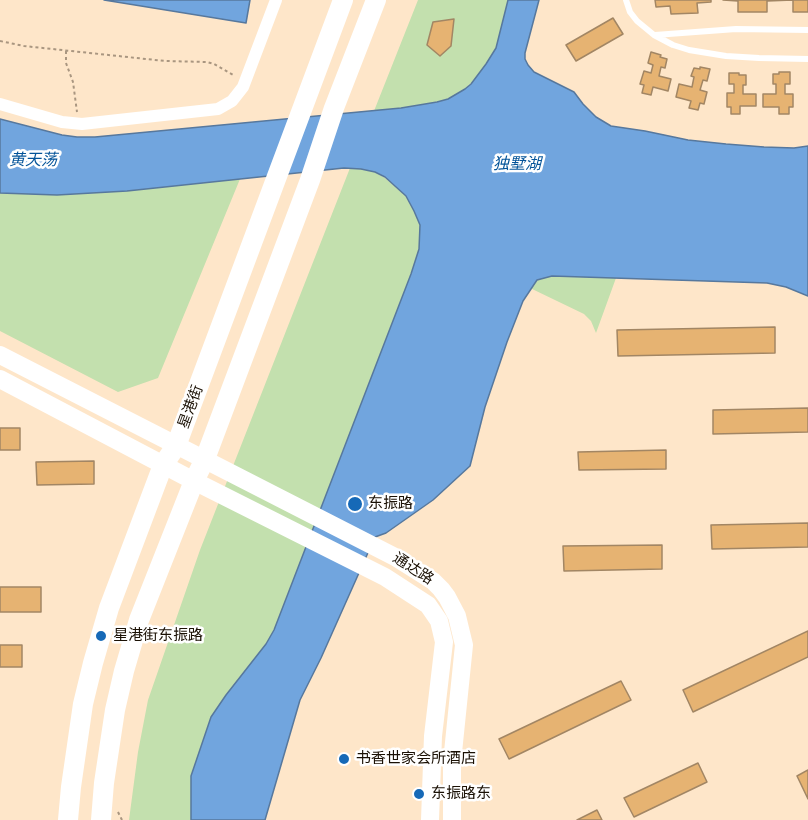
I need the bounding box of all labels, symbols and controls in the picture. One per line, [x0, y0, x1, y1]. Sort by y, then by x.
water label: 黄天荡 [9, 151, 57, 171]
water label: 独墅湖 [493, 155, 541, 175]
street label: 星港街 [175, 383, 207, 431]
marker: 东振路 [346, 495, 364, 513]
place label: 东振路 [368, 495, 413, 513]
street label: 通达路 [389, 549, 437, 589]
place label: 星港街东振路 [113, 627, 203, 645]
marker: 星港街东振路 [94, 629, 108, 643]
place label: 书香世家会所酒店 [356, 750, 476, 768]
marker: 书香世家会所酒店 [337, 752, 351, 766]
place label: 东振路东 [431, 785, 491, 803]
marker: 东振路东 [412, 787, 426, 801]

